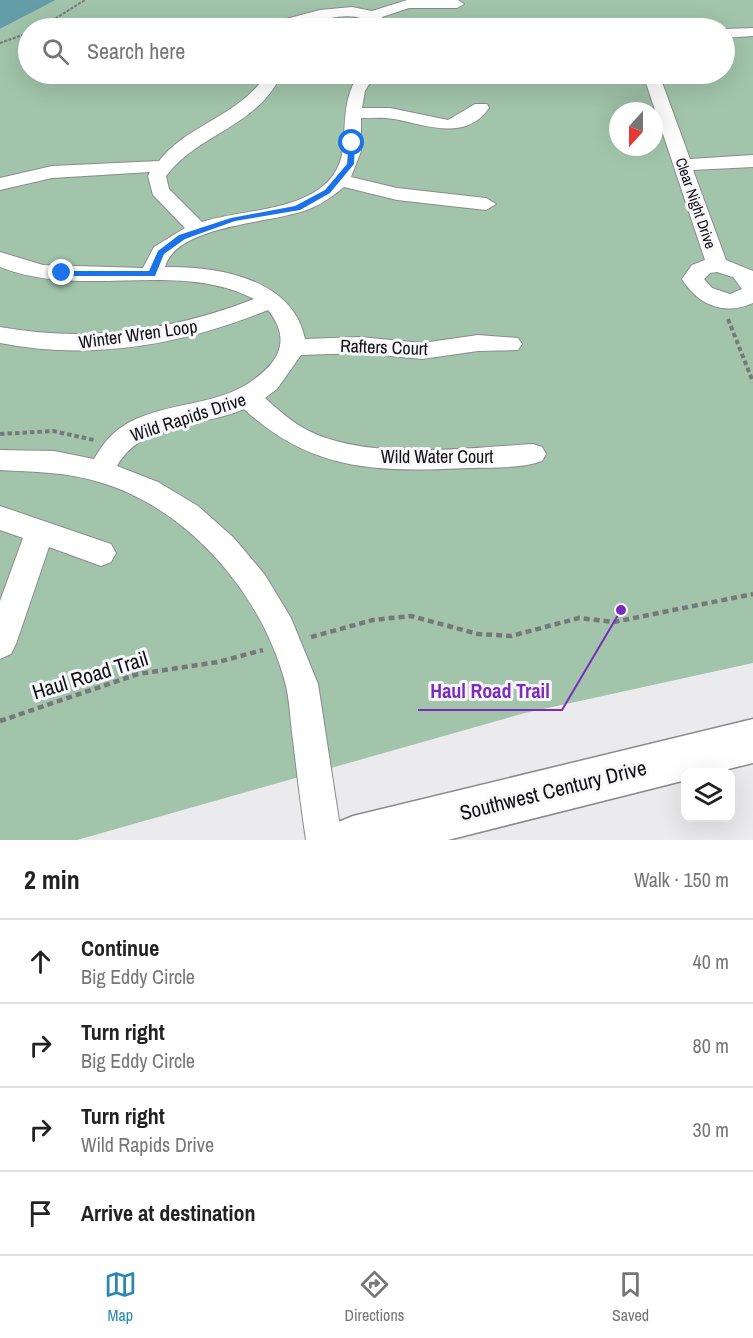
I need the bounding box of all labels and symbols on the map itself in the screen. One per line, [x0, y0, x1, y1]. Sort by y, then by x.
north arrow [609, 102, 663, 156]
route start [338, 129, 364, 155]
street label: Clear Night Drive [671, 155, 721, 251]
route end [48, 259, 74, 285]
street label: Winter Wren Loop [77, 313, 199, 355]
street label: Rafters Court [340, 333, 428, 361]
street label: Wild Rapids Drive [127, 387, 249, 447]
street label: Wild Water Court [381, 444, 493, 469]
street label: Haul Road Trail [29, 644, 151, 706]
callout: Haul Road Trail [418, 672, 562, 710]
text: Haul Road Trail [430, 677, 550, 704]
street label: Southwest Century Drive [457, 753, 649, 827]

